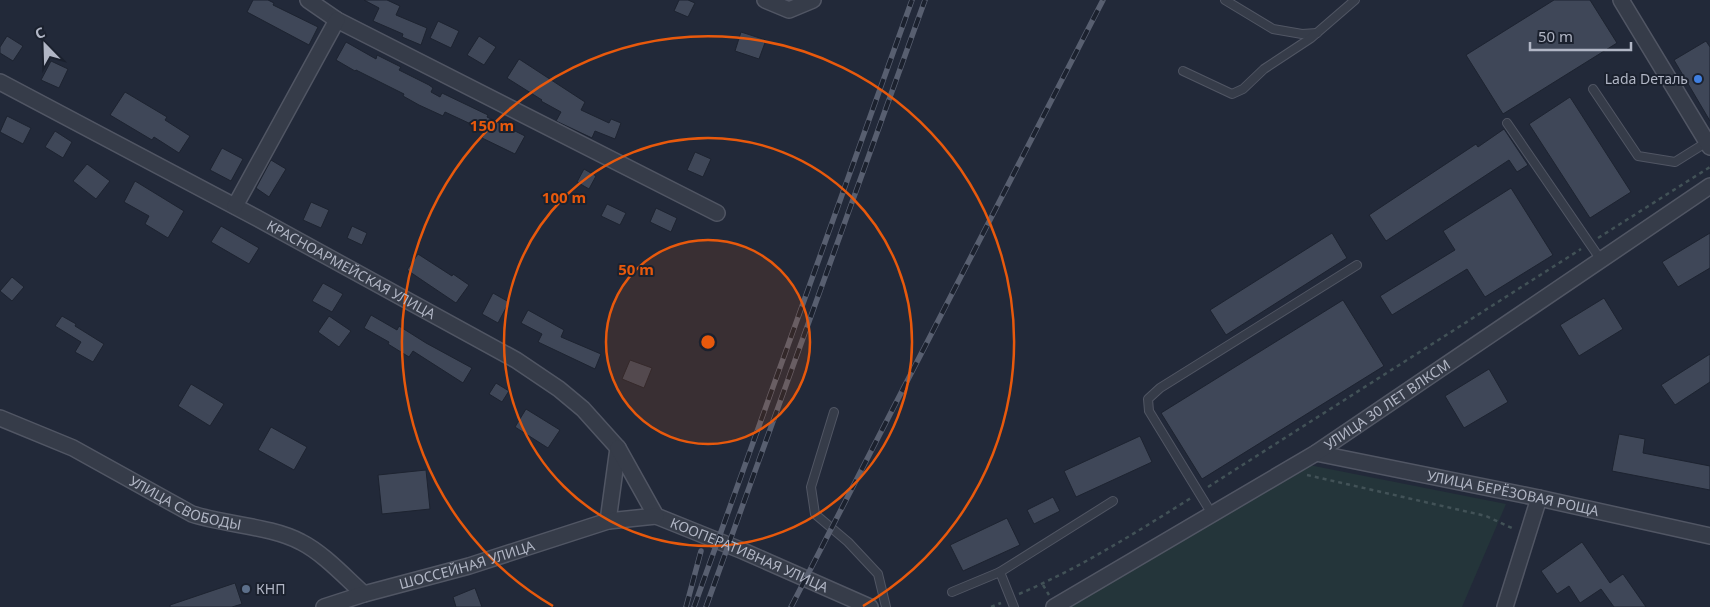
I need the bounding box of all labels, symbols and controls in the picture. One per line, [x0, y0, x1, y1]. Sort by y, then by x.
north arrow [20, 20, 70, 70]
scale bar [1530, 20, 1631, 52]
text: С [32, 22, 48, 43]
text: 50 m [1538, 26, 1573, 46]
place label: Lada Dеталь [1605, 69, 1688, 88]
marker: Lada Dеталь [1692, 73, 1704, 85]
text: 150 m [470, 115, 514, 135]
text: 100 m [542, 187, 586, 207]
street label: КРАСНОАРМЕЙСКАЯ УЛИЦА [263, 215, 439, 323]
text: 50 m [618, 259, 654, 279]
centre of rings [699, 333, 717, 351]
street label: УЛИЦА 30 ЛЕТ ВЛКСМ [1320, 355, 1454, 454]
street label: УЛИЦА БЕРЁЗОВАЯ РОЩА [1425, 466, 1601, 520]
street label: УЛИЦА СВОБОДЫ [126, 471, 243, 534]
street label: КООПЕРАТИВНАЯ УЛИЦА [668, 513, 832, 597]
street label: ШОССЕЙНАЯ УЛИЦА [397, 535, 537, 593]
place label: КНП [256, 579, 285, 598]
marker: КНП [240, 583, 252, 595]

